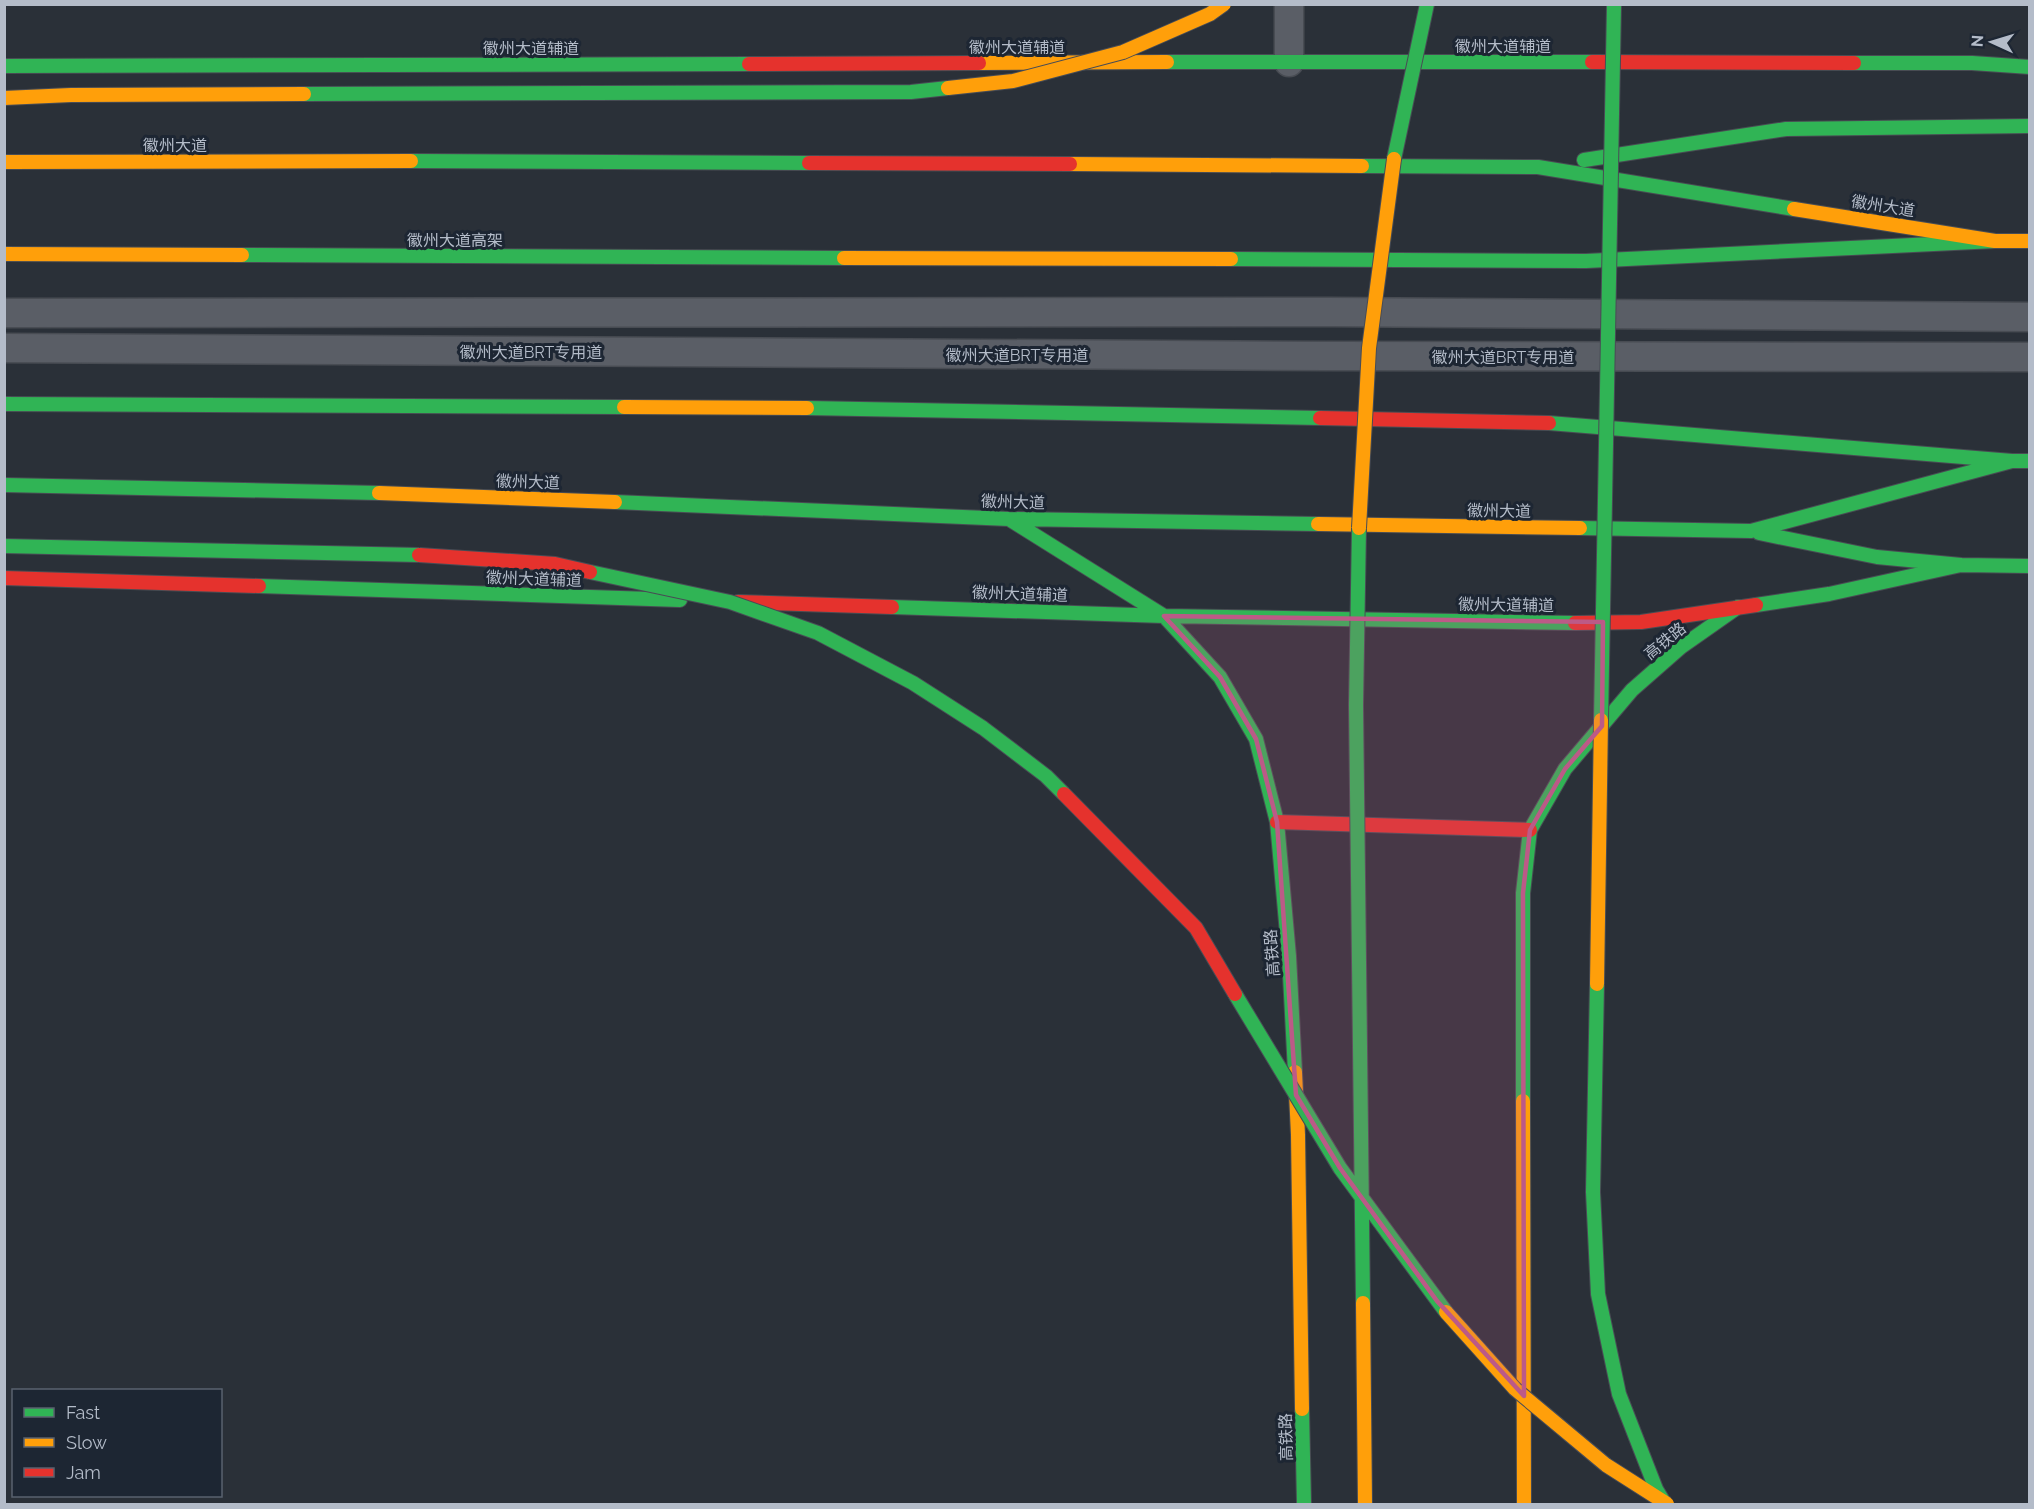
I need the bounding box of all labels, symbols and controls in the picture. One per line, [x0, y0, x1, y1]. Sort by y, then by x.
north arrow [1962, 12, 2022, 72]
text: N [1968, 34, 1987, 48]
street label: 徽州大道辅道 [1455, 37, 1551, 56]
street label: 徽州大道辅道 [969, 38, 1065, 57]
street label: 徽州大道辅道 [483, 39, 579, 58]
street label: 徽州大道 [143, 136, 207, 155]
street label: 徽州大道 [1850, 192, 1916, 220]
street label: 徽州大道高架 [407, 231, 503, 250]
street label: 徽州大道BRT专用道 [460, 343, 602, 362]
street label: 徽州大道BRT专用道 [946, 346, 1088, 365]
street label: 徽州大道BRT专用道 [1432, 348, 1574, 367]
street label: 徽州大道 [496, 471, 560, 493]
street label: 徽州大道 [981, 491, 1045, 513]
street label: 徽州大道 [1467, 501, 1531, 521]
street label: 徽州大道辅道 [486, 568, 582, 590]
street label: 徽州大道辅道 [972, 583, 1068, 605]
street label: 徽州大道辅道 [1458, 595, 1554, 615]
street label: 高铁路 [1640, 619, 1690, 663]
street label: 高铁路 [1261, 928, 1283, 978]
legend [12, 1389, 222, 1497]
text: Fast [66, 1402, 100, 1423]
street label: 高铁路 [1276, 1413, 1296, 1461]
text: Slow [66, 1432, 107, 1453]
text: Jam [66, 1462, 101, 1483]

